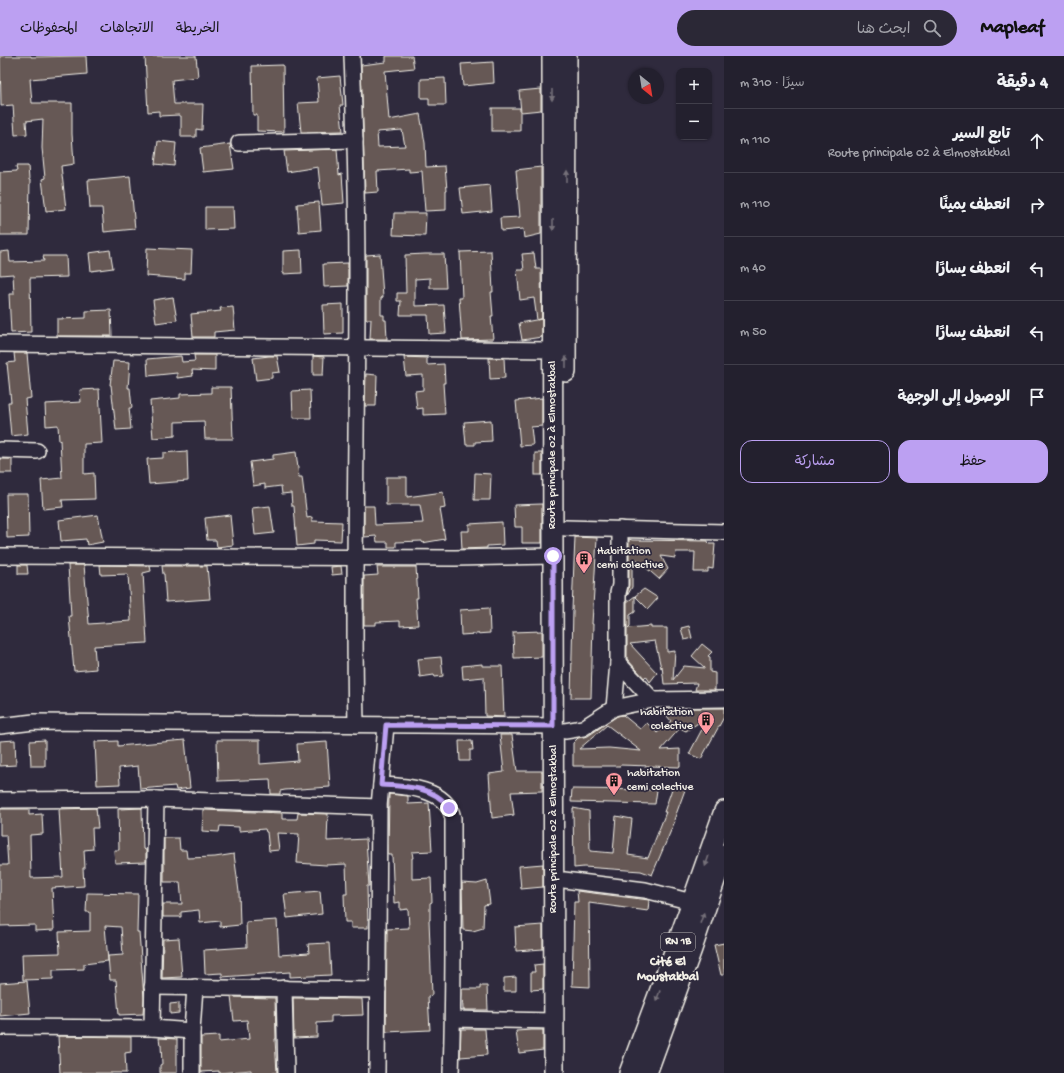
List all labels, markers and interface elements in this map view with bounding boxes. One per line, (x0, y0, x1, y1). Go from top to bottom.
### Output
search box (677, 10, 957, 46)
icon: search (921, 17, 943, 39)
text: Mapleaf (981, 17, 1044, 40)
text: المحفوظات (20, 21, 78, 38)
text: الاتجاهات (100, 21, 154, 38)
text: الخريطة (176, 21, 219, 38)
text: ابحث هنا (857, 21, 911, 39)
north arrow (628, 68, 664, 104)
map controls (676, 68, 712, 140)
button: + (676, 68, 712, 104)
text: 4 دقيقة (997, 74, 1048, 94)
text: سيرًا · 310 m (740, 76, 805, 91)
one-way arrow (549, 89, 555, 102)
button: − (676, 104, 712, 140)
text: تابع السير (953, 126, 1010, 144)
icon: ahead (1026, 130, 1048, 152)
text: 110 m (740, 133, 770, 148)
text: Route principale 02 à Elmostakbal (828, 146, 1010, 161)
one-way arrow (564, 169, 570, 182)
icon: right (1026, 194, 1048, 216)
text: 110 m (740, 197, 770, 212)
text: انعطف يمينًا (939, 197, 1010, 215)
one-way arrow (550, 219, 556, 232)
icon: left (1026, 258, 1048, 280)
text: 40 m (740, 261, 766, 276)
text: انعطف يسارًا (936, 261, 1010, 279)
icon: left (1026, 322, 1048, 344)
text: 50 m (740, 325, 767, 340)
text: انعطف يسارًا (936, 325, 1010, 343)
one-way arrow (563, 355, 569, 368)
street label: Route principale 02 à Elmostakbal (546, 360, 560, 529)
icon: arrive (1026, 386, 1048, 408)
text: الوصول إلى الوجهة (897, 389, 1010, 407)
button: مشاركة (740, 440, 890, 483)
button: حفظ (898, 440, 1048, 483)
place label: Habitation cemi colective (597, 545, 664, 573)
route start (544, 547, 562, 565)
building icon: Habitation cemi colective (574, 549, 594, 574)
place label: habitation colective (640, 706, 694, 734)
building icon: habitation colective (696, 710, 716, 735)
street label: Route principale 02 à Elmostakbal (547, 744, 561, 913)
place label: habitation cemi colective (627, 767, 694, 795)
building icon: habitation cemi colective (604, 771, 624, 796)
route end (440, 799, 458, 817)
one-way arrow (703, 855, 709, 867)
one-way arrow (700, 911, 706, 923)
road number: RN 1B (661, 933, 695, 951)
district label: Cité El Moustakbal (637, 955, 699, 985)
one-way arrow (655, 991, 661, 1003)

